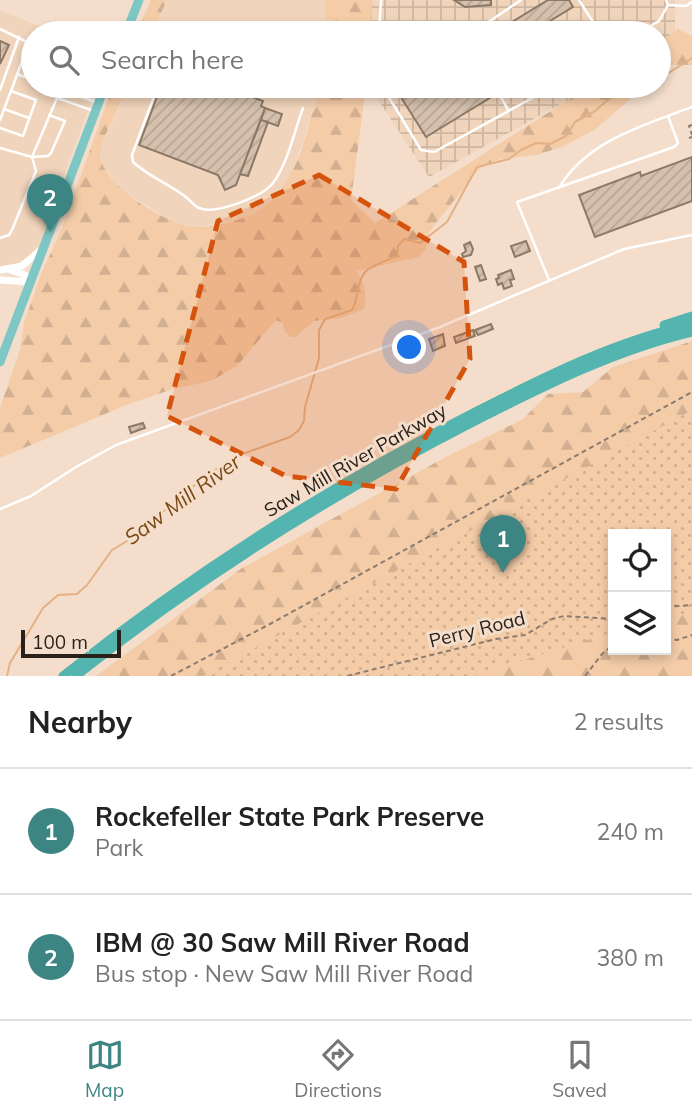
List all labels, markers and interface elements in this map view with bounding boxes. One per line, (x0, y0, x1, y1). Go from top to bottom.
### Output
search box (21, 21, 671, 98)
icon: search (45, 41, 83, 79)
text: Search here (101, 43, 244, 76)
pin: 2 (27, 174, 73, 232)
your location (392, 330, 426, 364)
street label: Saw Mill River Parkway (260, 398, 450, 522)
water label: Saw Mill River (119, 447, 246, 550)
pin: 1 (480, 515, 526, 573)
map controls (608, 529, 671, 655)
button: locate (608, 529, 671, 592)
button: layers (608, 592, 671, 655)
street label: Perry Road (426, 605, 528, 653)
scale bar (21, 627, 121, 659)
text: 100 m (32, 630, 88, 654)
text: Nearby (28, 703, 132, 741)
text: 2 results (574, 707, 664, 736)
text: Rockefeller State Park Preserve (95, 800, 484, 833)
text: 1 (44, 817, 58, 846)
text: 240 m (596, 817, 664, 846)
text: Park (95, 833, 143, 862)
text: IBM @ 30 Saw Mill River Road (95, 926, 470, 959)
text: 2 (44, 943, 58, 972)
text: 380 m (596, 943, 664, 972)
text: Bus stop · New Saw Mill River Road (95, 959, 473, 988)
tab: Map (85, 1036, 124, 1102)
tab: Directions (294, 1036, 382, 1102)
tab: Saved (552, 1036, 607, 1102)

